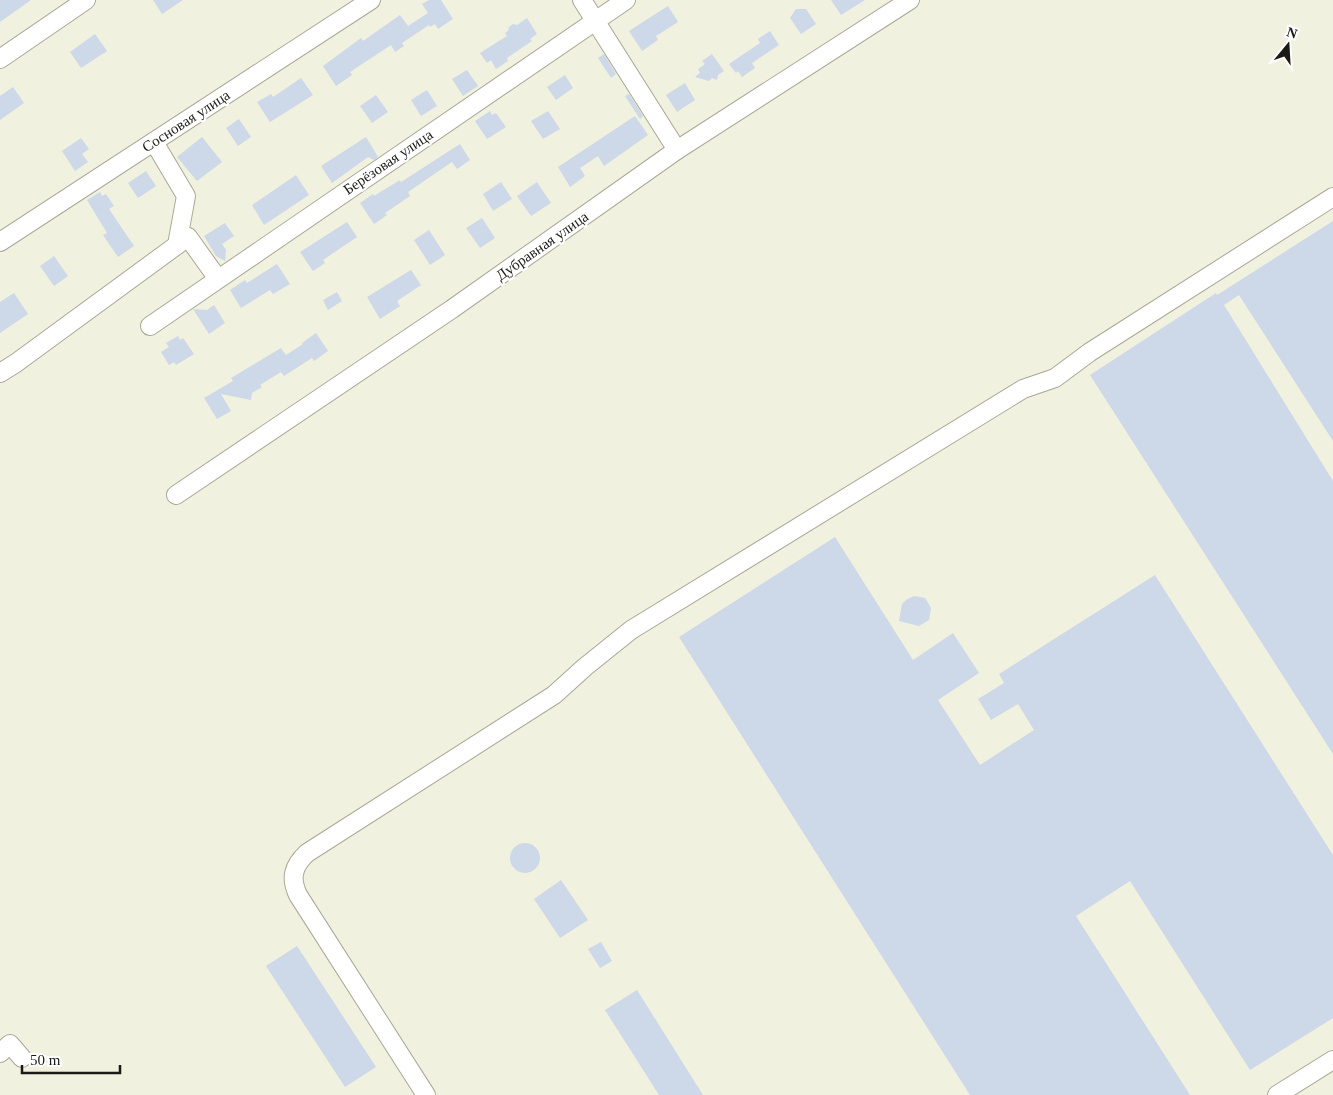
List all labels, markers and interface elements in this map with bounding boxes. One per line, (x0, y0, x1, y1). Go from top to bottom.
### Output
north arrow (1263, 20, 1313, 70)
text: N (1285, 24, 1299, 42)
street label: Сосновая улица (139, 87, 233, 155)
street label: Берёзовая улица (340, 126, 436, 198)
street label: Дубравная улица (493, 208, 591, 284)
scale bar (22, 1042, 120, 1074)
text: 50 m (30, 1052, 61, 1068)

